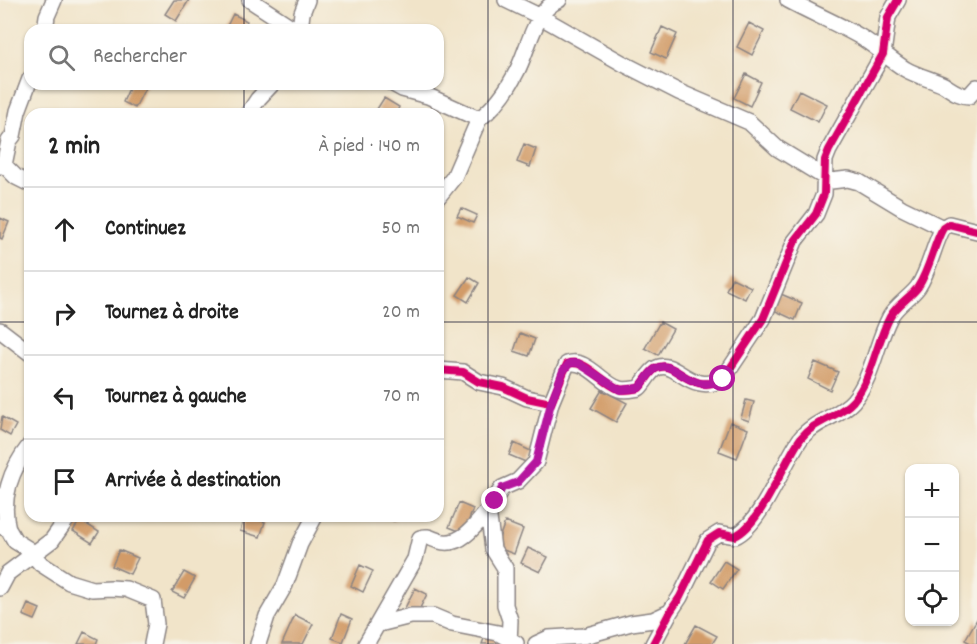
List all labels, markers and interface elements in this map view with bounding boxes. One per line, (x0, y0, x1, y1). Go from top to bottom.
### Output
search box (24, 24, 444, 90)
icon: search (45, 41, 78, 74)
text: Rechercher (93, 42, 187, 73)
text: 2 min (48, 129, 100, 166)
text: À pied · 140 m (318, 133, 420, 161)
icon: ahead (48, 213, 81, 246)
text: Continuez (105, 214, 186, 245)
text: 50 m (382, 215, 420, 243)
icon: right (48, 297, 81, 330)
text: Tournez à droite (105, 298, 239, 329)
text: 20 m (382, 299, 420, 327)
route start (709, 365, 735, 391)
icon: left (48, 381, 81, 414)
text: Tournez à gauche (105, 382, 247, 413)
text: 70 m (383, 383, 420, 411)
map controls (905, 464, 959, 626)
button: + (905, 464, 959, 518)
icon: arrive (48, 465, 81, 498)
text: Arrivée à destination (105, 466, 281, 497)
route end (481, 487, 507, 513)
button: − (905, 518, 959, 572)
button: locate (905, 572, 959, 626)

